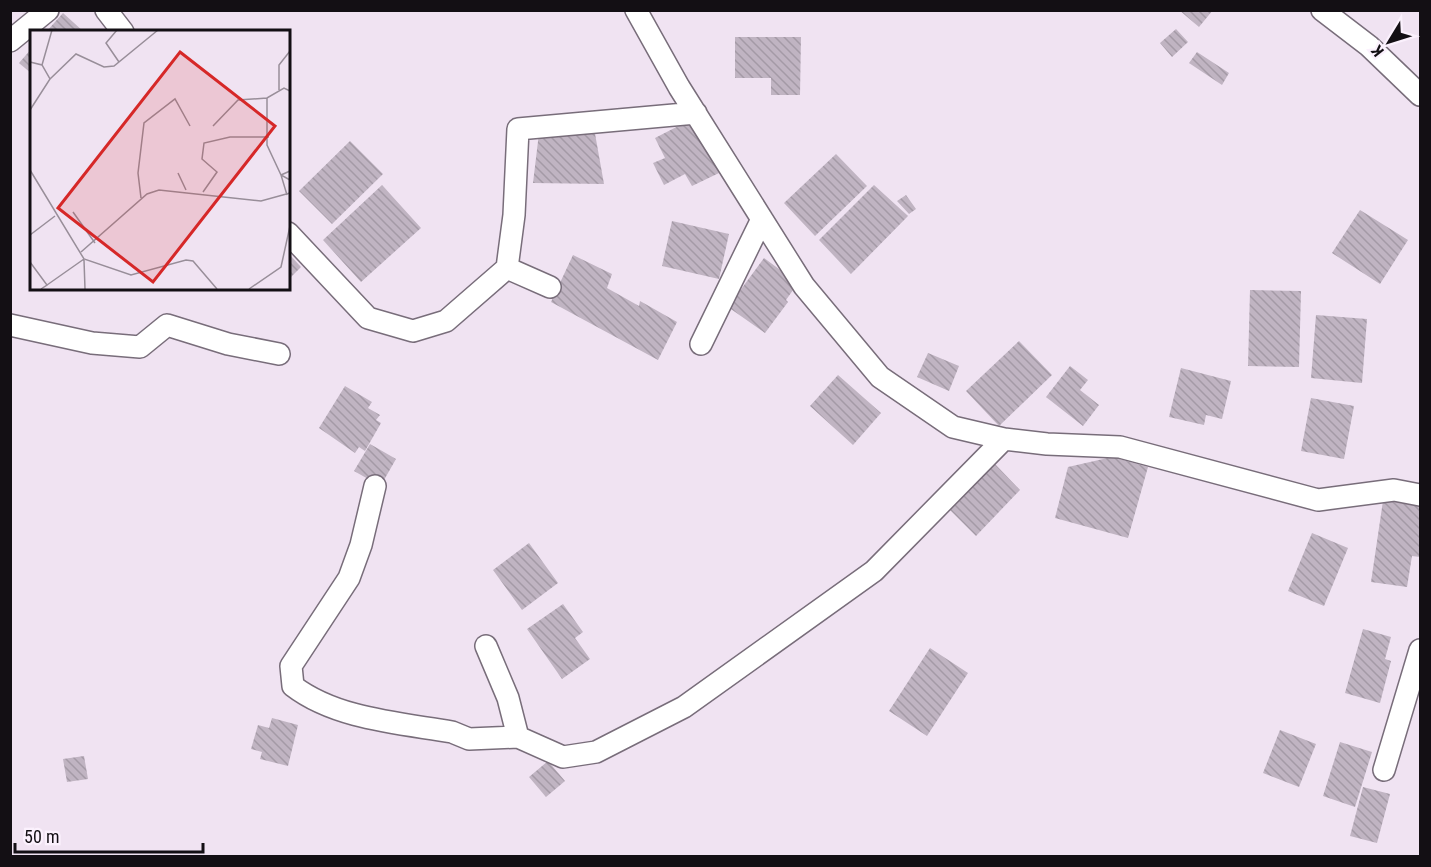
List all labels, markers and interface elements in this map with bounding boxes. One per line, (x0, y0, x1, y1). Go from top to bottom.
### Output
north arrow (1359, 12, 1419, 72)
inset map (30, 30, 290, 290)
text: K (1367, 41, 1388, 60)
scale bar (15, 816, 202, 854)
text: 50 m (24, 826, 59, 847)

